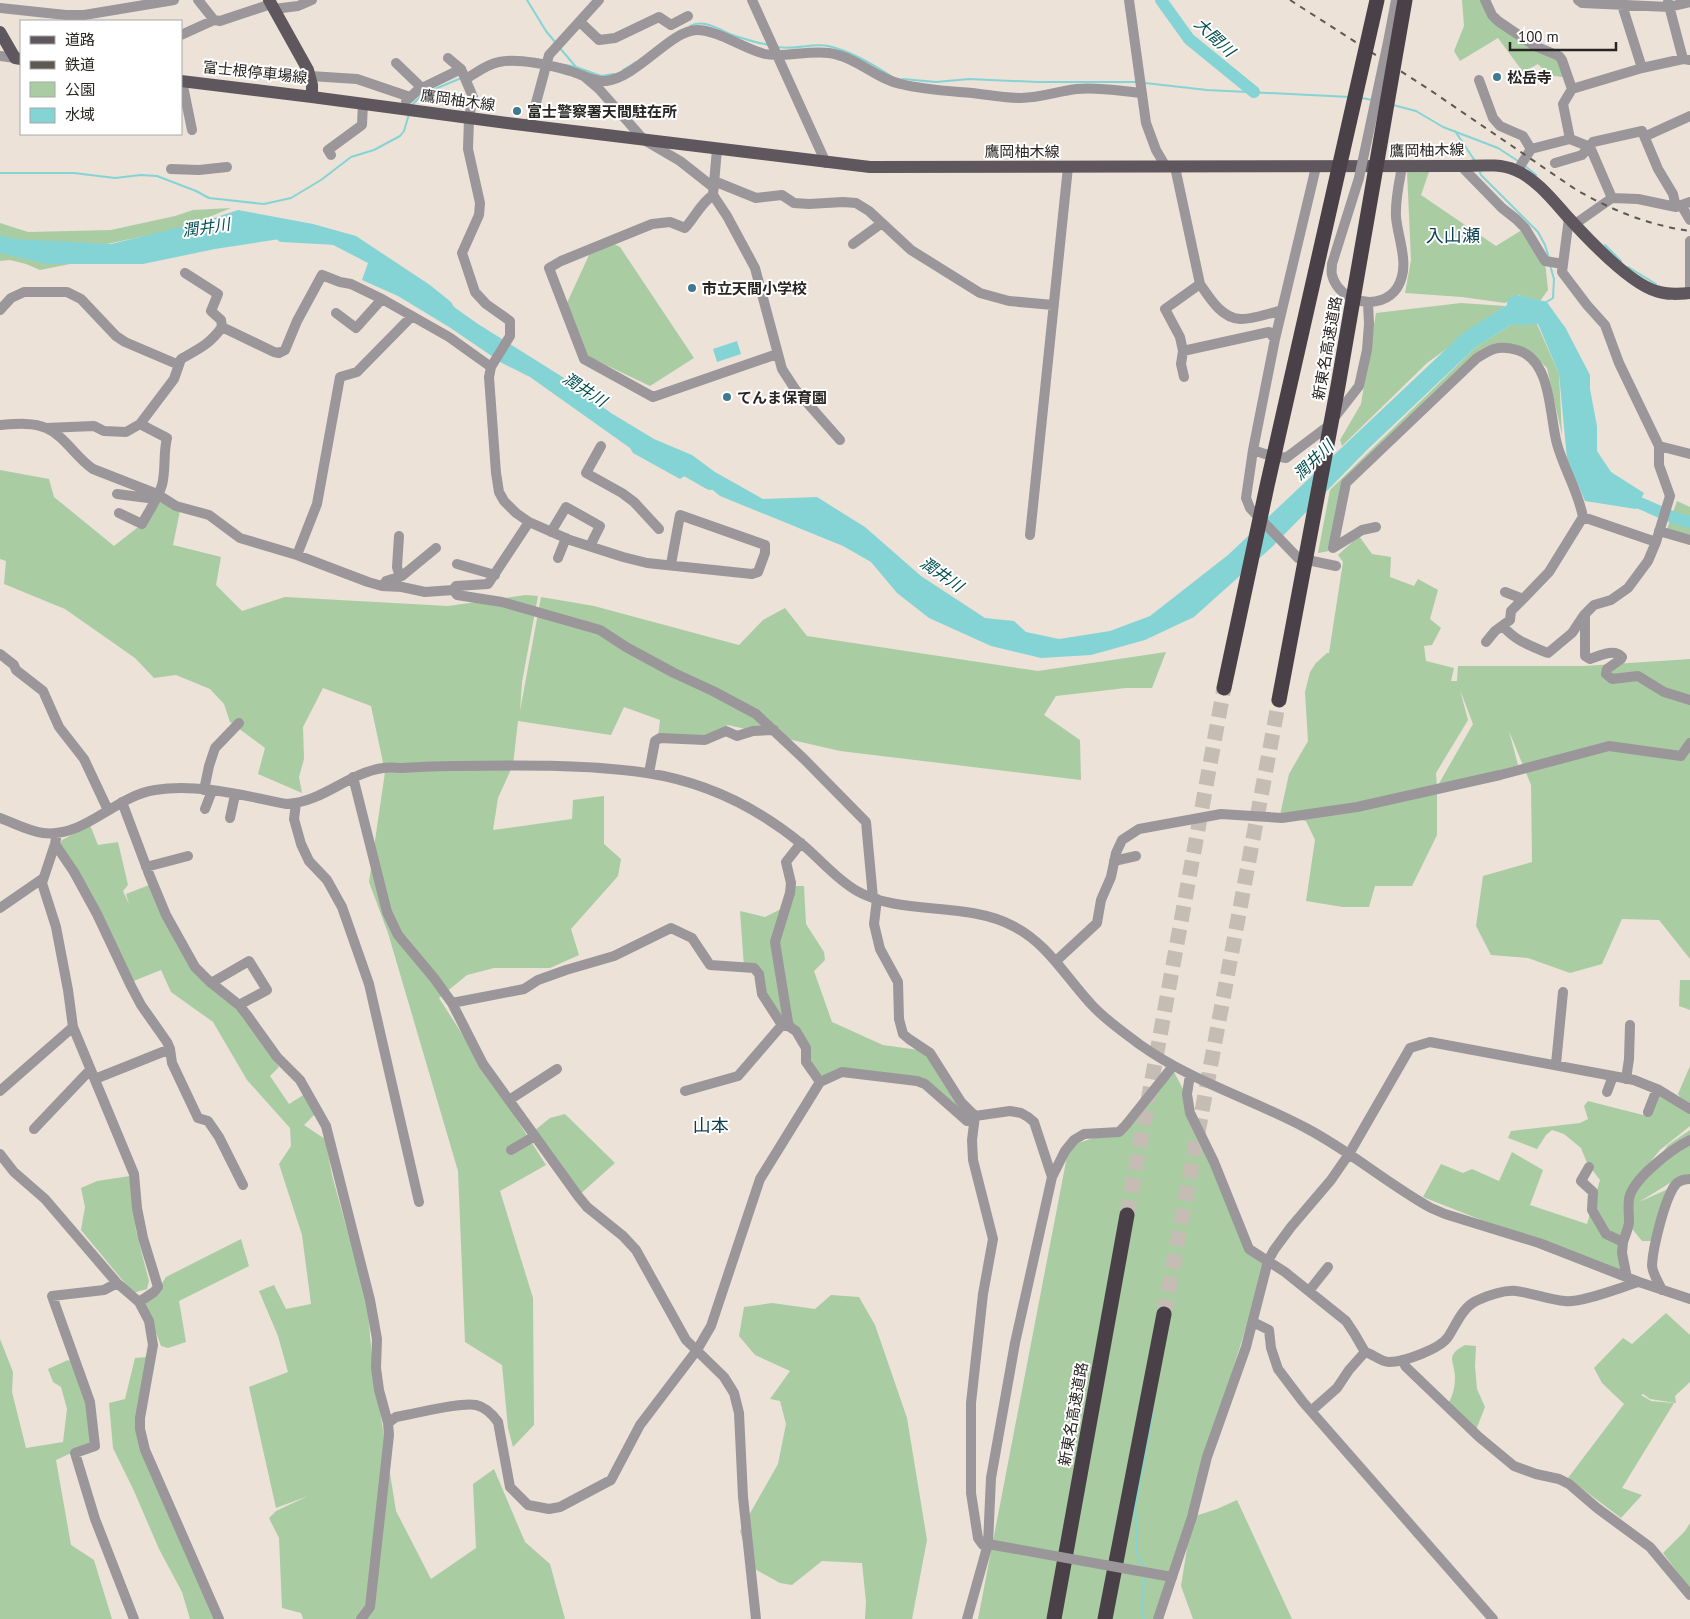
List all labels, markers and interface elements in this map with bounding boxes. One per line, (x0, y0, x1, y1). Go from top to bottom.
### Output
water label: 大間川 (1191, 13, 1241, 62)
legend (20, 20, 182, 135)
scale bar (1510, 20, 1616, 52)
text: 100 m (1518, 27, 1559, 46)
text: 道路 (65, 30, 95, 49)
text: 鉄道 (65, 55, 95, 74)
street label: 富士根停車場線 (202, 57, 308, 87)
place label: 松岳寺 (1507, 68, 1552, 87)
marker: 松岳寺 (1491, 71, 1503, 83)
text: 公園 (65, 80, 95, 99)
street label: 鷹岡柚木線 (420, 85, 496, 115)
place label: 富士警察署天間駐在所 (527, 102, 677, 121)
text: 水域 (65, 105, 95, 124)
marker: 富士警察署天間駐在所 (511, 105, 523, 117)
street label: 鷹岡柚木線 (1389, 140, 1465, 160)
street label: 鷹岡柚木線 (984, 142, 1060, 161)
water label: 潤井川 (181, 213, 233, 240)
district label: 入山瀬 (1426, 224, 1480, 247)
place label: 市立天間小学校 (702, 279, 807, 298)
marker: 市立天間小学校 (686, 282, 698, 294)
street label: 新東名高速道路 (1309, 295, 1345, 401)
water label: 潤井川 (559, 368, 612, 412)
place label: てんま保育園 (737, 388, 827, 407)
marker: てんま保育園 (721, 391, 733, 403)
water label: 潤井川 (1289, 435, 1339, 484)
water label: 潤井川 (917, 552, 969, 597)
district label: 山本 (693, 1114, 729, 1137)
street label: 新東名高速道路 (1055, 1361, 1091, 1467)

